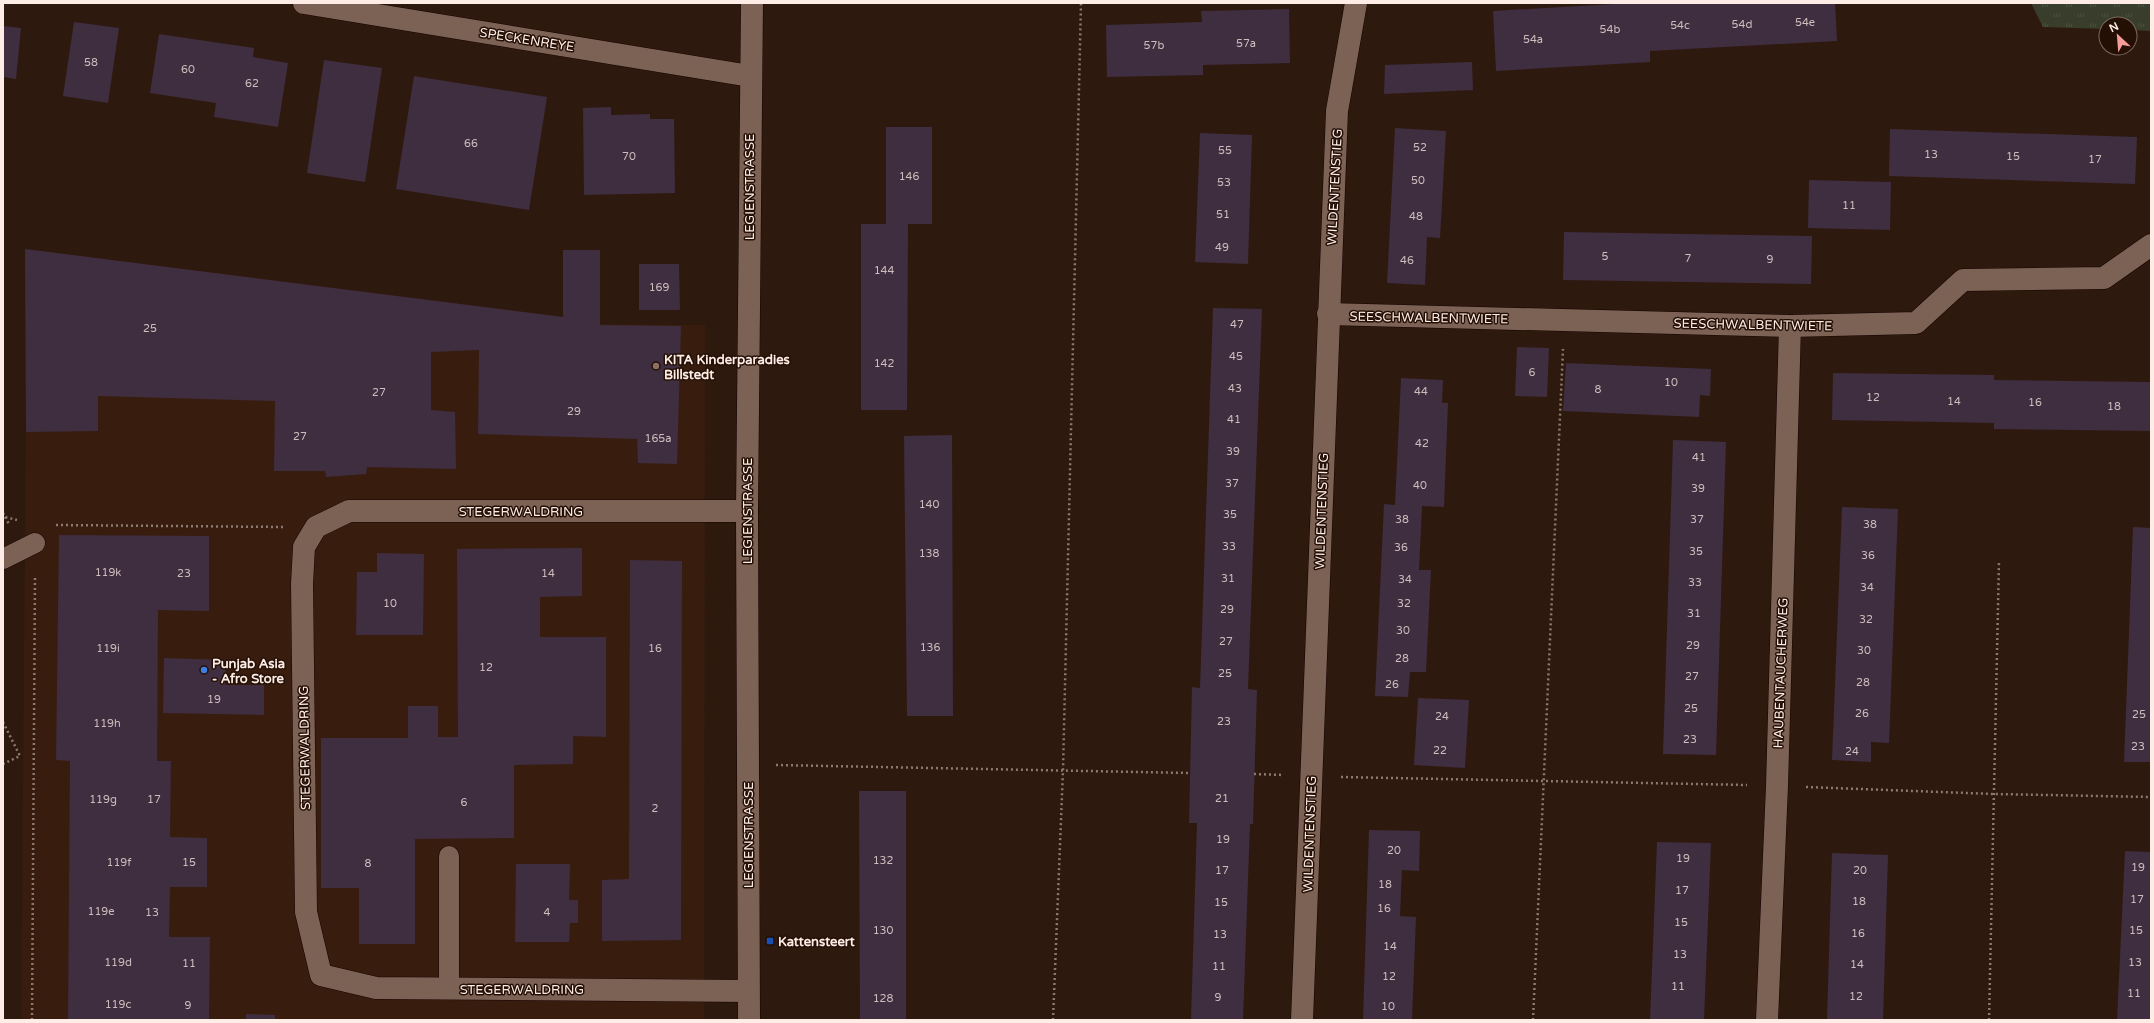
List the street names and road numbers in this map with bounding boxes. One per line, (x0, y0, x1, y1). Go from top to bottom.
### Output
street label: SPECKENREYE (478, 25, 575, 55)
street label: WILDENTENSTIEG (1324, 128, 1346, 246)
street label: LEGIENSTRASSE (742, 134, 758, 240)
street label: SEESCHWALBENTWIETE (1349, 309, 1509, 327)
street label: SEESCHWALBENTWIETE (1673, 316, 1833, 334)
street label: WILDENTENSTIEG (1312, 452, 1332, 570)
street label: LEGIENSTRASSE (740, 458, 756, 564)
street label: STEGERWALDRING (459, 504, 583, 520)
street label: HAUBENTAUCHERWEG (1770, 597, 1792, 749)
street label: STEGERWALDRING (296, 686, 314, 810)
street label: WILDENTENSTIEG (1300, 775, 1320, 893)
street label: LEGIENSTRASSE (741, 782, 757, 888)
street label: STEGERWALDRING (460, 982, 584, 998)

